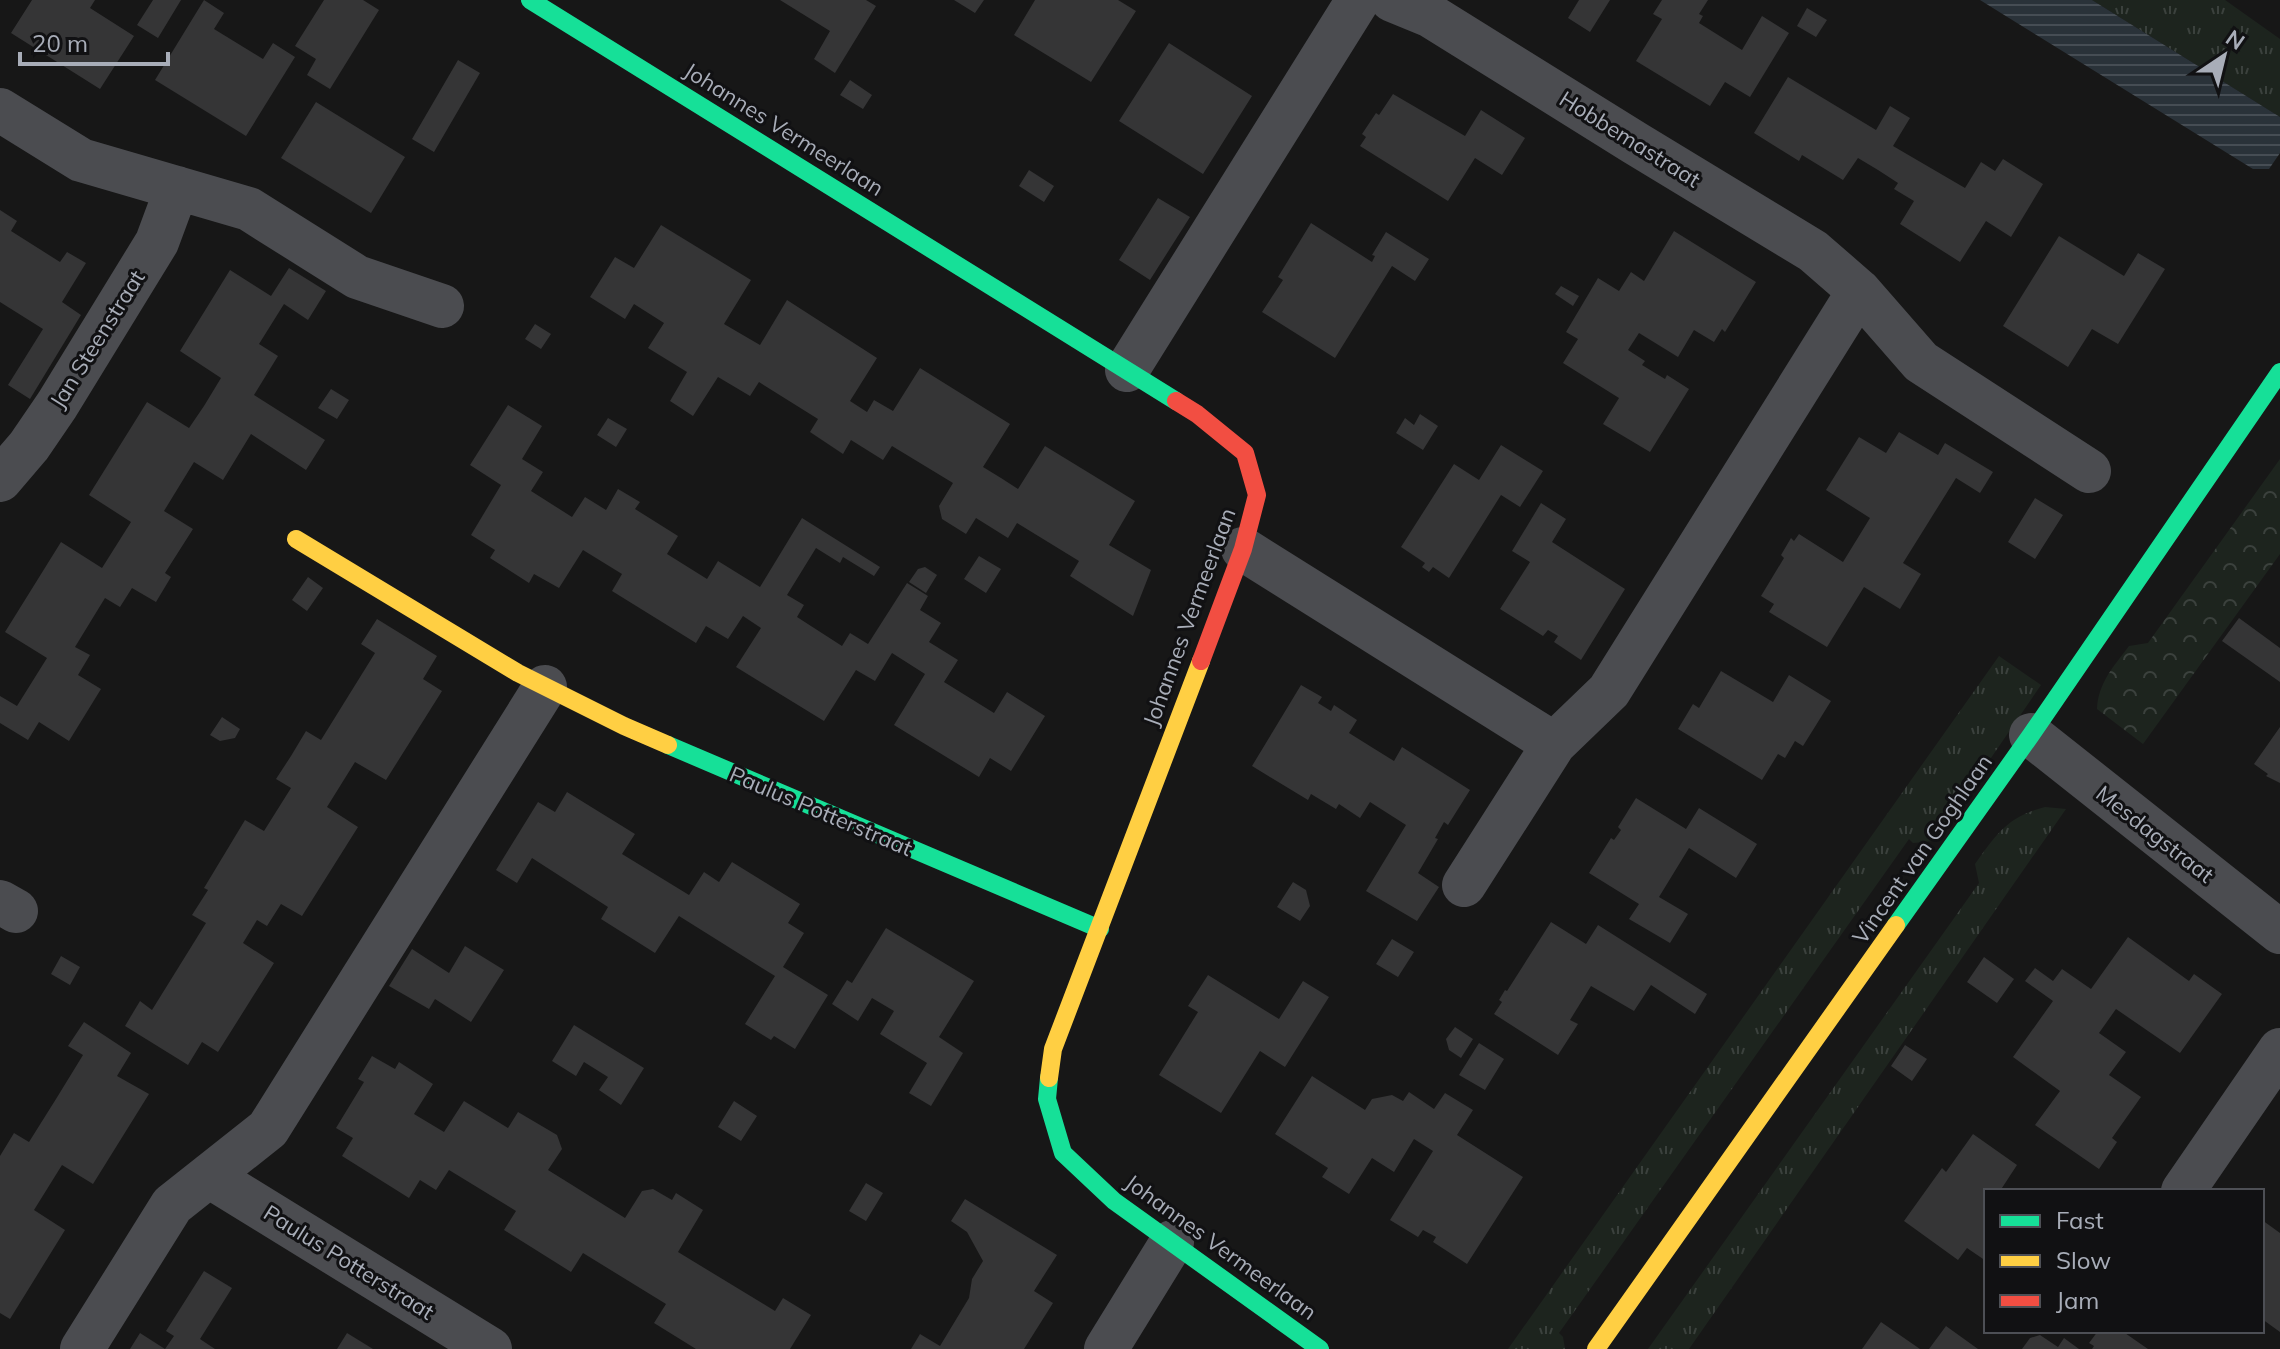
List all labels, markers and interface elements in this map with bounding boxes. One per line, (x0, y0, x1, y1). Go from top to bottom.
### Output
scale bar (20, 16, 168, 66)
north arrow (2184, 16, 2264, 96)
text: N (2221, 23, 2250, 56)
text: 20 m (32, 28, 88, 58)
street label: Johannes Vermeerlaan (679, 56, 889, 202)
street label: Hobbemastraat (1554, 85, 1706, 194)
street label: Jan Steenstraat (43, 264, 151, 413)
street label: Johannes Vermeerlaan (1136, 504, 1242, 730)
street label: Vincent van Goghlaan (1846, 749, 1998, 949)
street label: Paulus Potterstraat (725, 760, 917, 862)
street label: Mesdagstraat (2090, 779, 2220, 889)
street label: Johannes Vermeerlaan (1120, 1168, 1322, 1326)
legend (1984, 1189, 2264, 1333)
street label: Paulus Potterstraat (259, 1198, 440, 1326)
text: Fast (2056, 1205, 2104, 1235)
text: Slow (2056, 1245, 2111, 1275)
text: Jam (2056, 1285, 2099, 1315)

